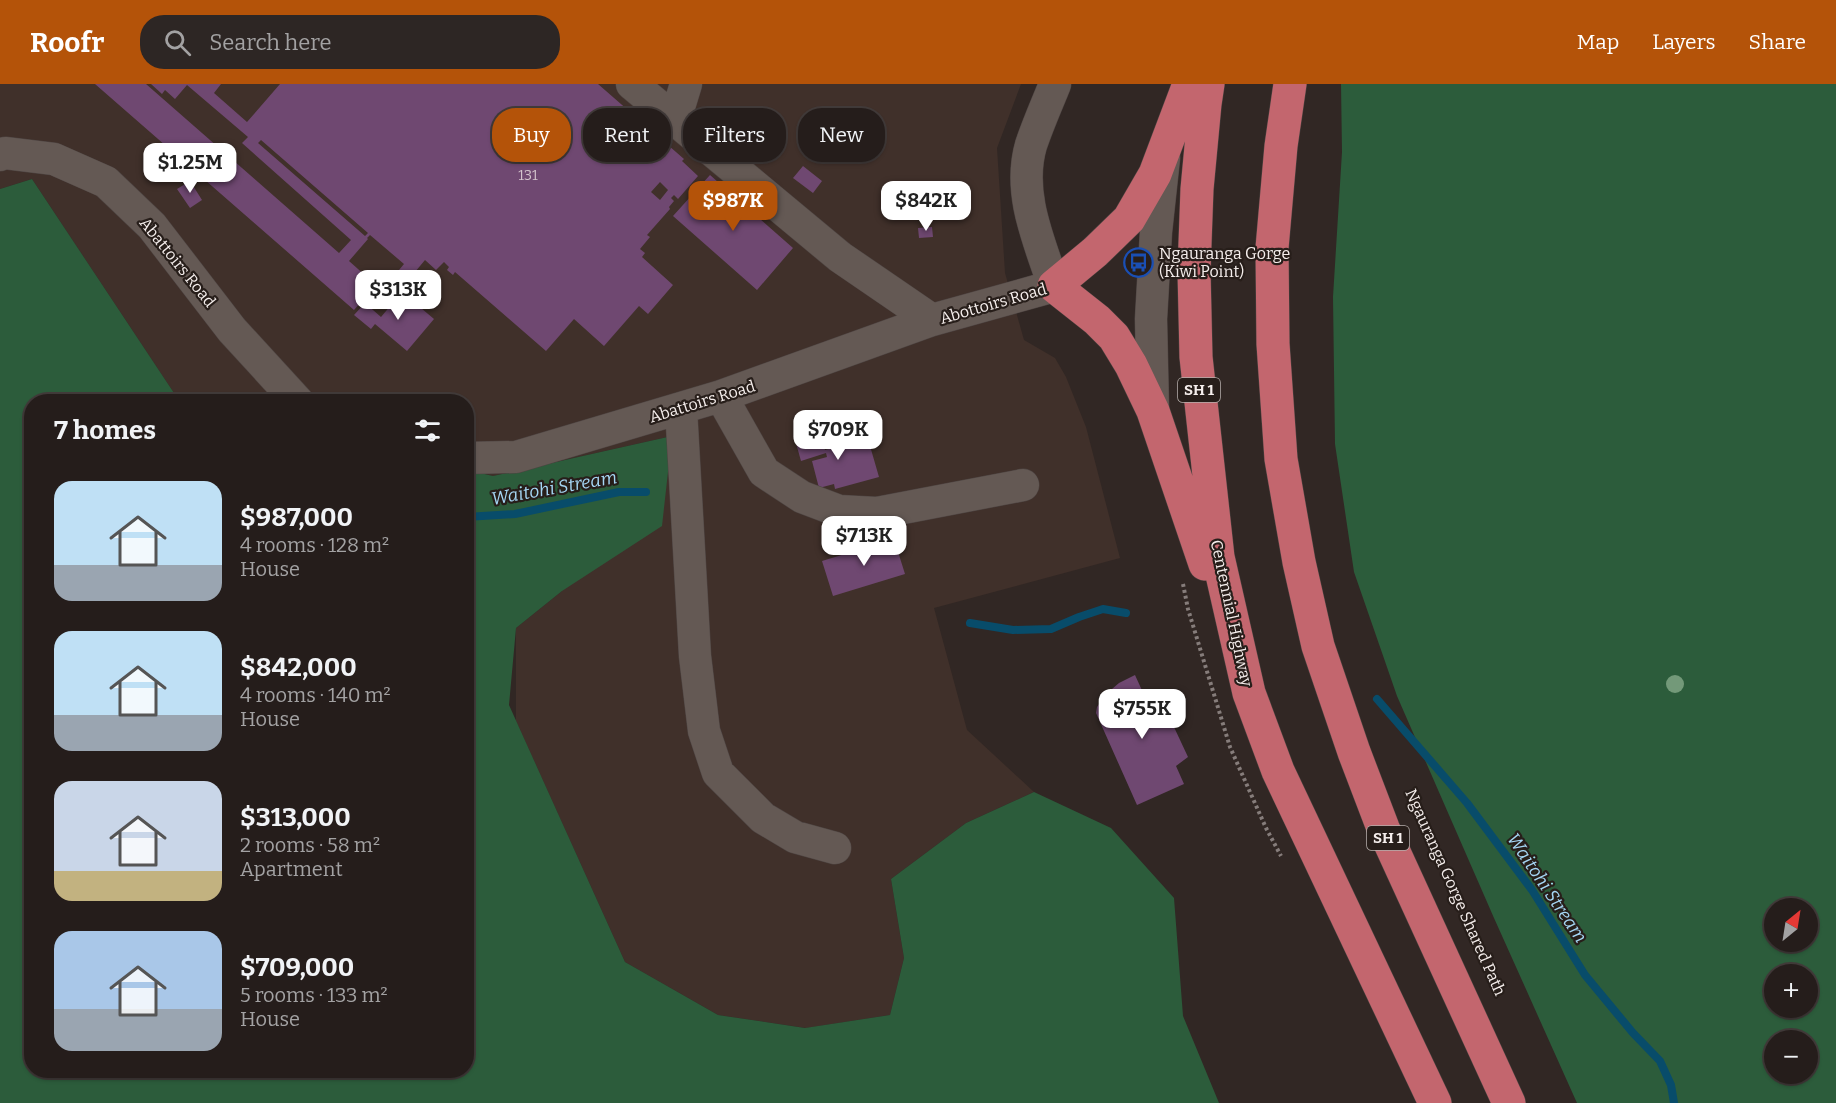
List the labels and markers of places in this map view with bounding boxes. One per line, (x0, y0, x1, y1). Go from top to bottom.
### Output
pin: $1.25M (141, 143, 239, 194)
pin: $987K (691, 181, 775, 232)
pin: $842K (884, 181, 968, 232)
place label: Ngauranga Gorge (Kiwi Point) (1159, 244, 1290, 281)
bus stop icon: Ngauranga Gorge (Kiwi Point) (1122, 246, 1154, 278)
pin: $313K (356, 270, 440, 321)
pin: $709K (796, 410, 880, 461)
pin: $713K (822, 516, 906, 567)
pin: $755K (1100, 689, 1184, 740)

